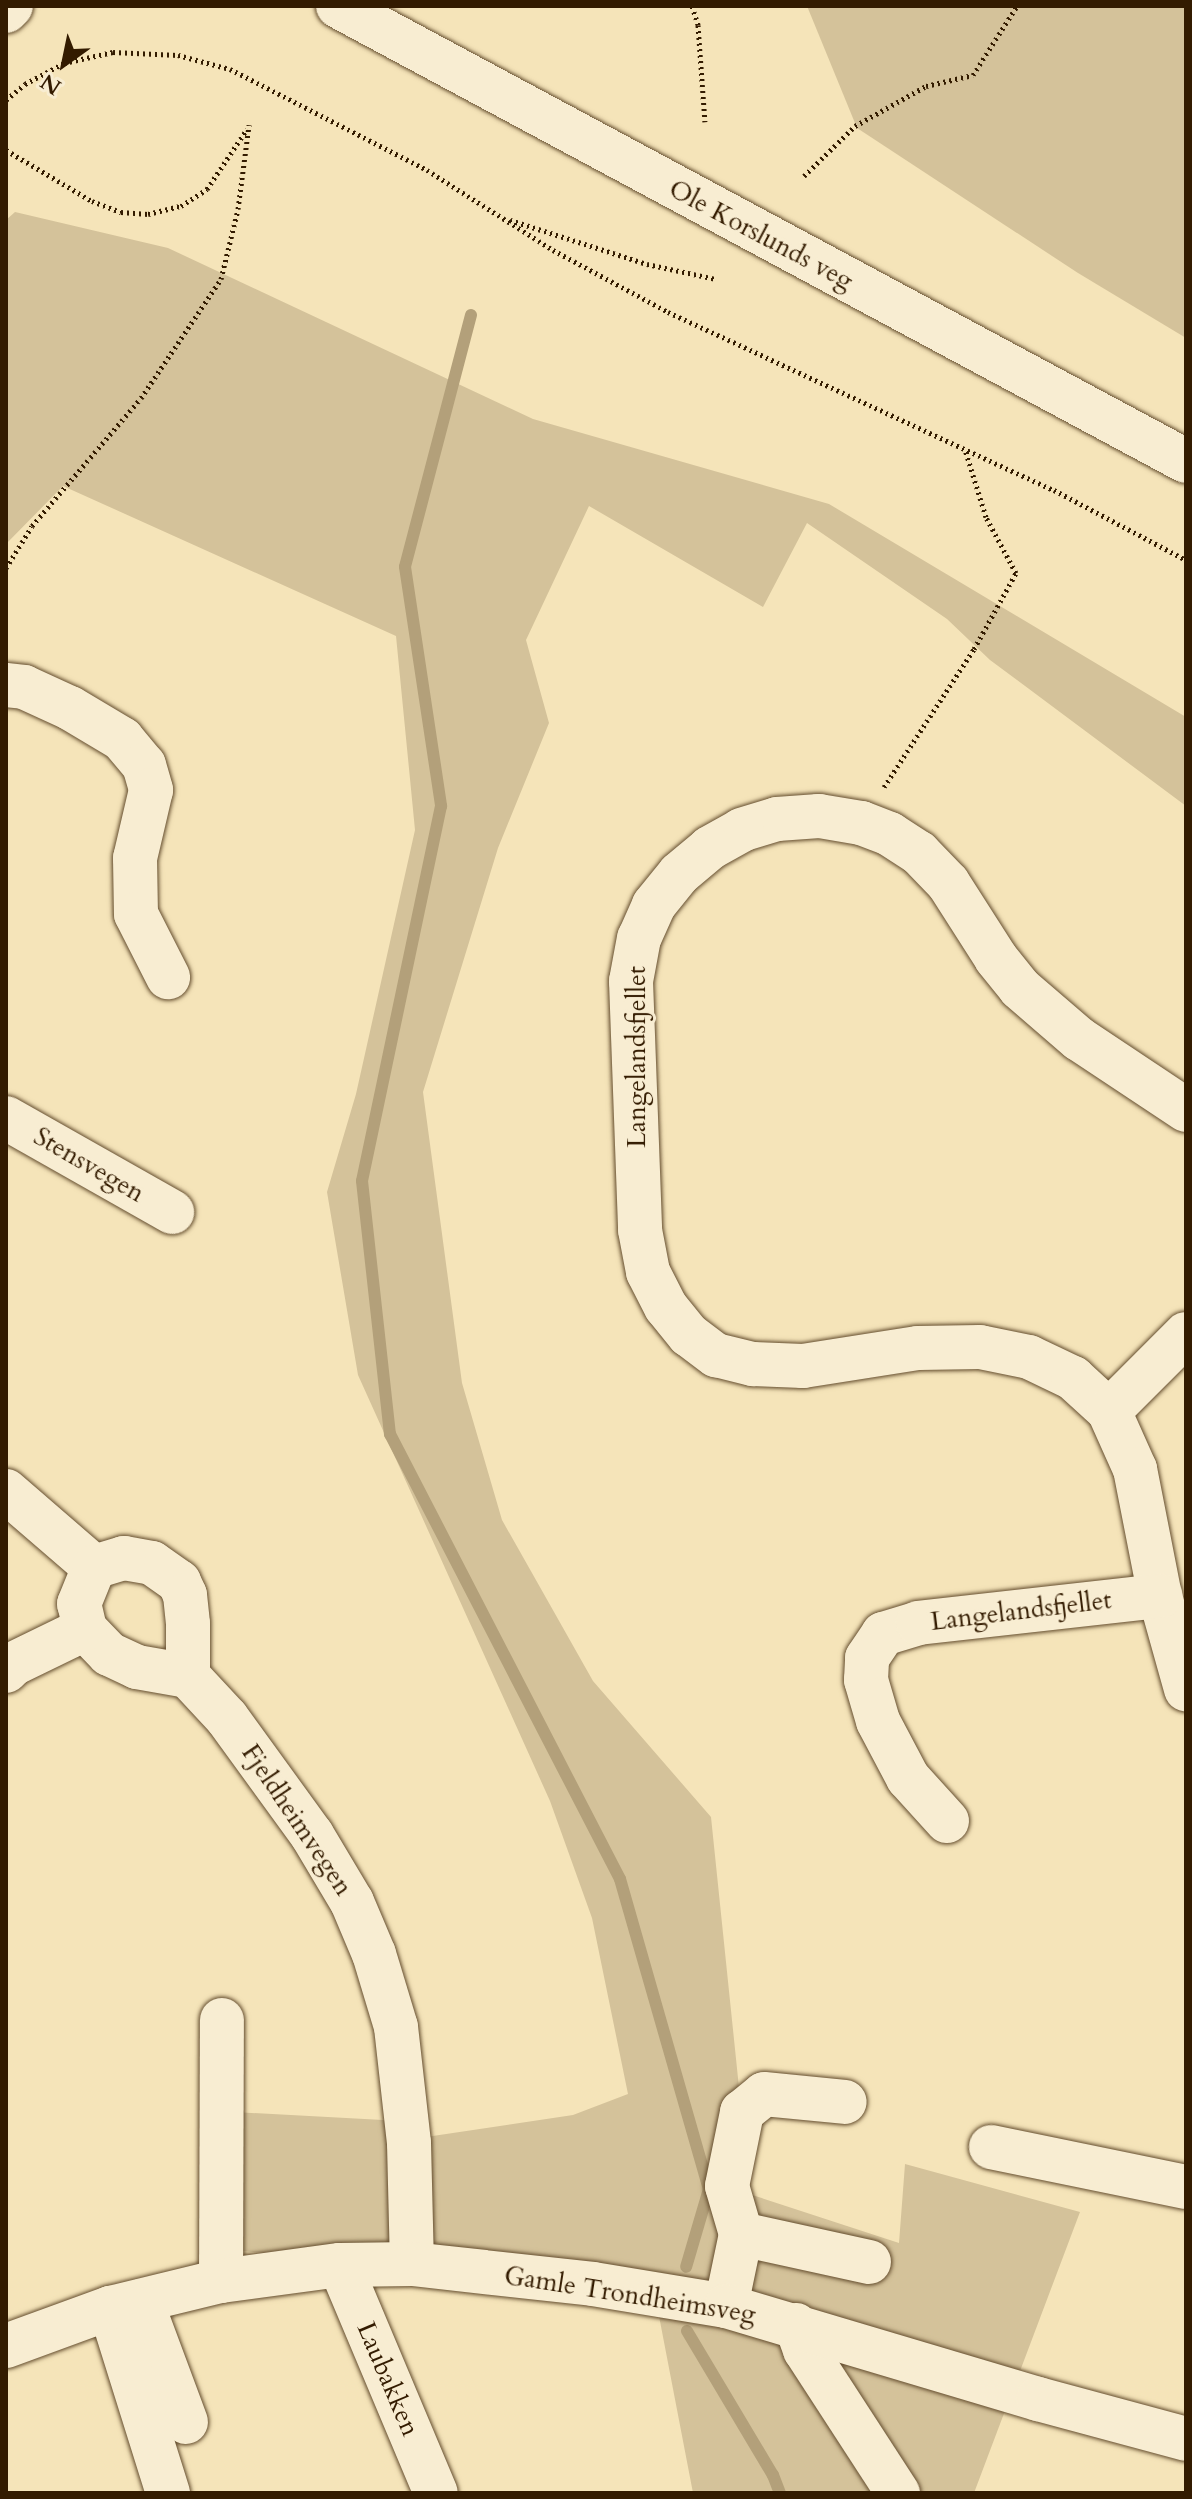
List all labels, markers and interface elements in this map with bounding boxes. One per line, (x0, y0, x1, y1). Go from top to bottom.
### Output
north arrow (24, 24, 104, 104)
text: N (35, 66, 67, 102)
street label: Ole Korslunds veg (664, 173, 858, 297)
street label: Langelandsfjellet (621, 966, 653, 1148)
street label: Stensvegen (28, 1121, 150, 1209)
street label: Langelandsfjellet (929, 1584, 1113, 1638)
street label: Fjeldheimvegen (235, 1738, 359, 1902)
street label: Gamle Trondheimsveg (502, 2260, 758, 2330)
street label: Laubakken (350, 2317, 426, 2441)

